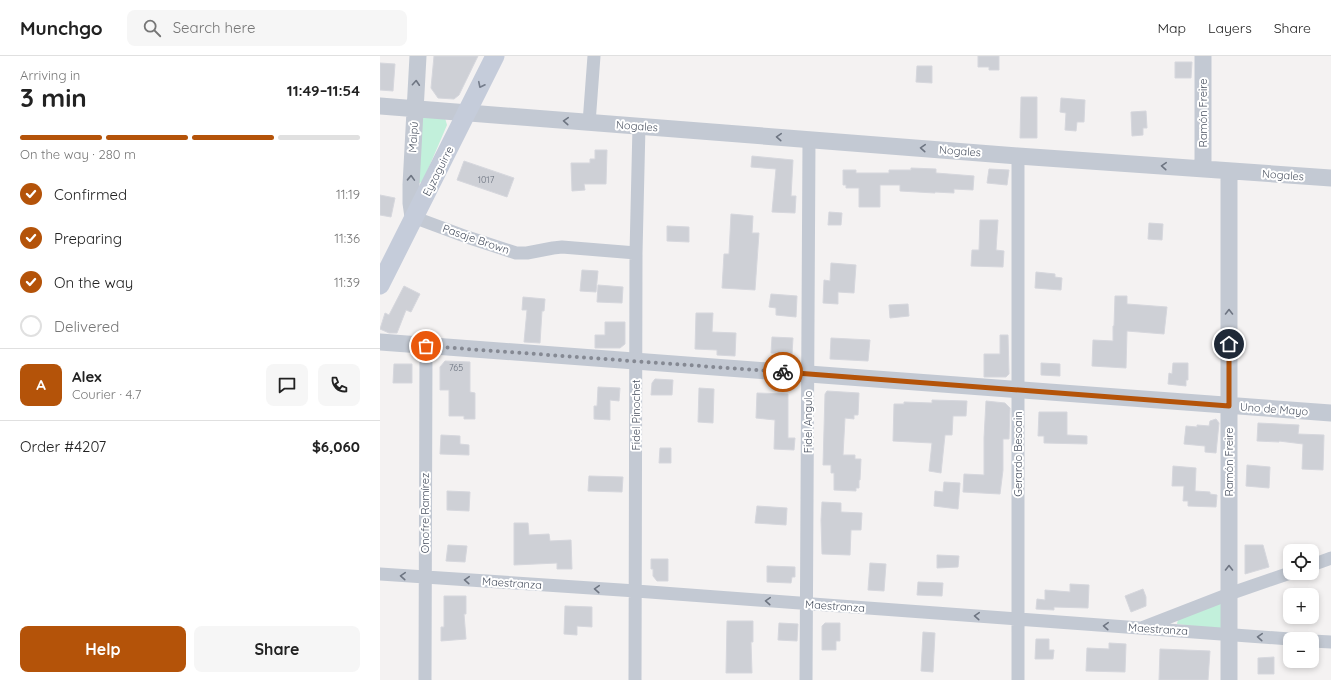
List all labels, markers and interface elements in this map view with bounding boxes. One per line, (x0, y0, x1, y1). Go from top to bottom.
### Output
search box (127, 10, 407, 46)
text: Munchgo (20, 16, 103, 40)
icon: search (141, 17, 163, 39)
text: Search here (173, 18, 255, 37)
text: Map (1157, 19, 1186, 37)
text: Layers (1208, 19, 1252, 37)
text: Share (1274, 19, 1311, 37)
text: Arriving in (20, 67, 80, 83)
street label: Ramón Freire (1196, 78, 1210, 148)
one-way arrow (412, 80, 421, 86)
one-way arrow (478, 80, 486, 88)
text: 3 min (20, 81, 87, 114)
text: 11:49–11:54 (287, 81, 360, 100)
one-way arrow (563, 116, 569, 125)
street label: Nogales (616, 118, 658, 134)
street label: Maipú (405, 121, 421, 153)
one-way arrow (776, 133, 782, 142)
street label: Nogales (939, 143, 981, 159)
street label: Eyzaguirre (419, 144, 457, 198)
one-way arrow (920, 144, 926, 153)
text: On the way · 280 m (20, 146, 136, 162)
one-way arrow (1161, 162, 1167, 171)
street label: Nogales (1262, 167, 1304, 183)
house number: 1017 (478, 174, 495, 185)
one-way arrow (407, 175, 416, 181)
icon: check (20, 183, 42, 205)
text: Confirmed (54, 185, 127, 204)
text: 11:19 (336, 186, 360, 202)
street label: Pasaje Brown (441, 221, 511, 257)
icon: check (20, 227, 42, 249)
text: Preparing (54, 229, 122, 248)
text: 11:36 (334, 230, 360, 246)
icon: check (20, 271, 42, 293)
text: On the way (54, 273, 133, 292)
text: 11:39 (334, 274, 360, 290)
one-way arrow (1225, 309, 1233, 315)
text: Delivered (54, 317, 119, 336)
pin (1212, 327, 1246, 361)
pin (409, 329, 443, 363)
icon: home (1218, 333, 1240, 355)
icon: bag (415, 335, 437, 357)
courier (763, 352, 803, 392)
icon: bike (772, 361, 794, 383)
house number: 765 (449, 362, 463, 373)
button: chat (266, 364, 308, 406)
button: phone (318, 364, 360, 406)
text: Alex (72, 367, 102, 386)
text: A (36, 375, 46, 394)
street label: Fidel Pinochet (629, 379, 643, 450)
text: Courier · 4.7 (72, 386, 141, 402)
street label: Fidel Angulo (801, 390, 815, 453)
street label: Uno de Mayo (1239, 400, 1309, 418)
street label: Gerardo Besoain (1011, 411, 1025, 497)
street label: Ramón Freire (1222, 427, 1236, 497)
text: Order #4207 (20, 437, 106, 456)
text: $6,060 (312, 437, 360, 456)
street label: Onofre Ramírez (418, 473, 432, 553)
map controls (1283, 544, 1319, 668)
button: locate (1283, 544, 1319, 580)
one-way arrow (1225, 565, 1233, 571)
one-way arrow (400, 571, 406, 580)
street label: Maestranza (482, 574, 542, 592)
one-way arrow (464, 576, 470, 585)
one-way arrow (594, 584, 600, 593)
button: + (1283, 588, 1319, 624)
one-way arrow (765, 596, 771, 605)
street label: Maestranza (805, 597, 865, 615)
one-way arrow (974, 612, 980, 621)
street label: Maestranza (1128, 620, 1188, 638)
one-way arrow (1103, 621, 1109, 630)
button: Help (20, 626, 186, 672)
button: Share (194, 626, 360, 672)
one-way arrow (1257, 632, 1263, 641)
button: − (1283, 632, 1319, 668)

